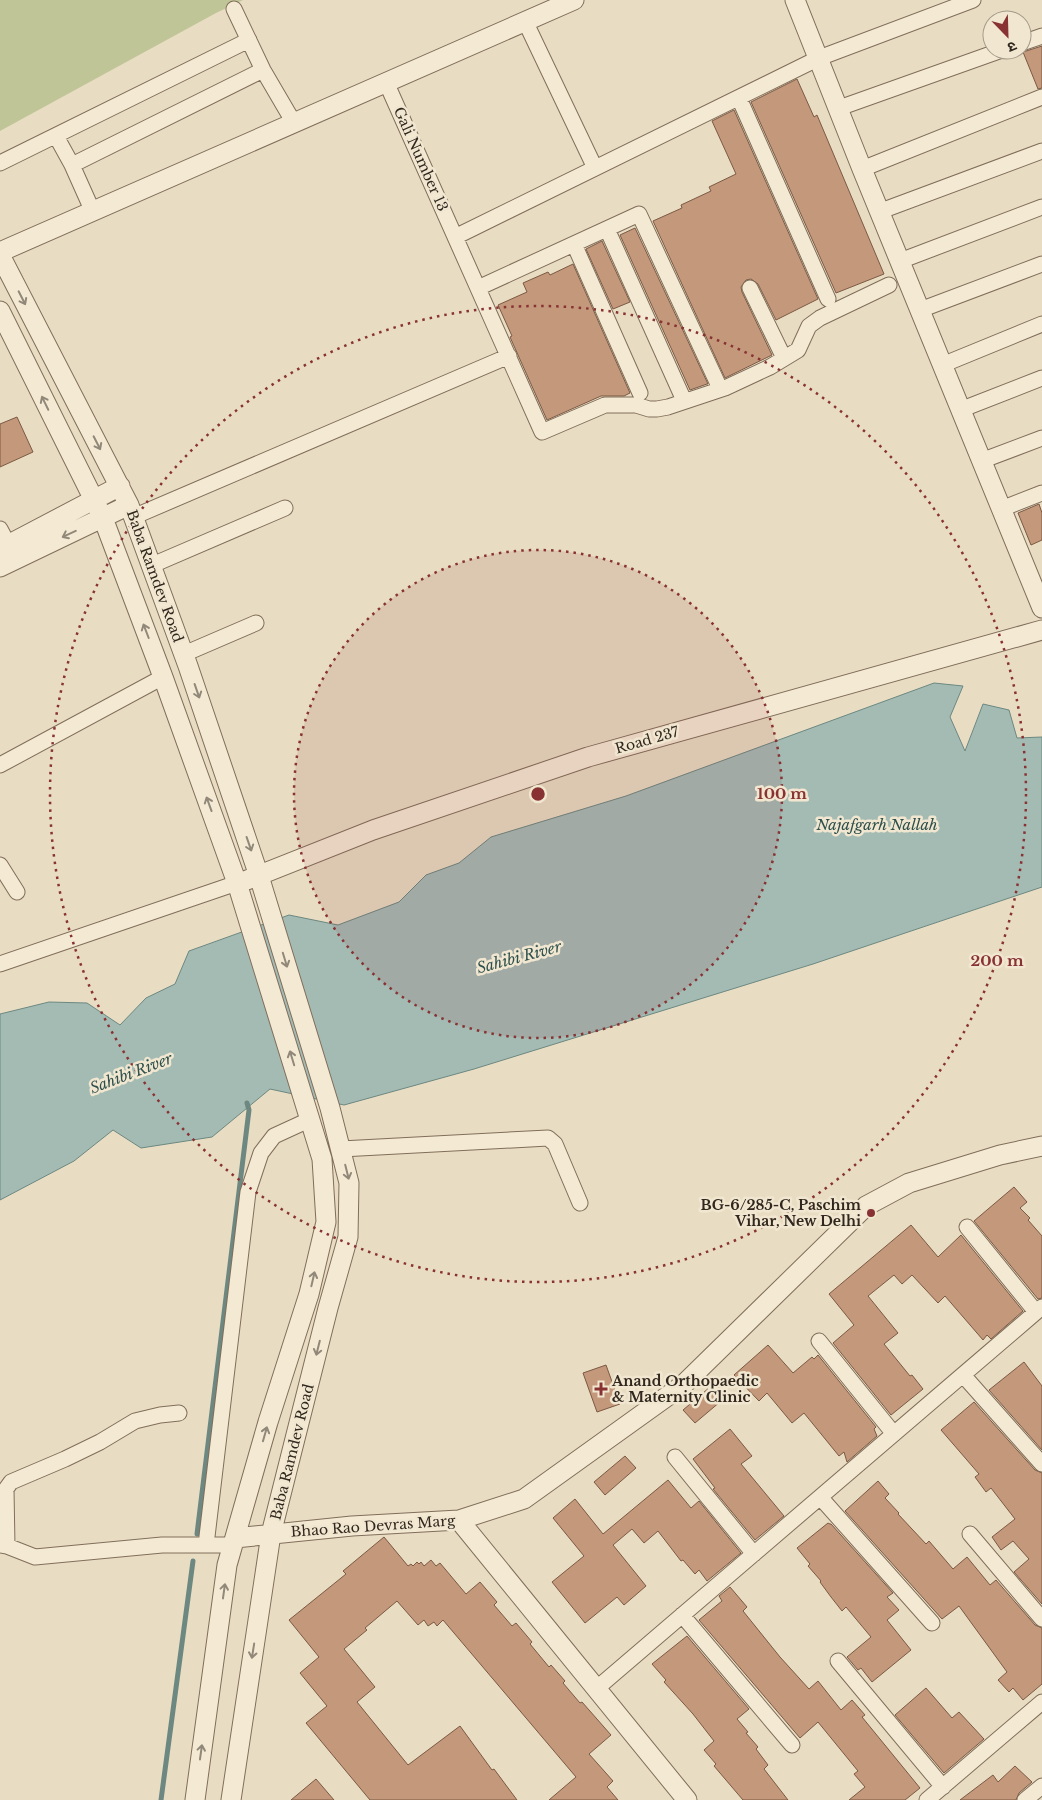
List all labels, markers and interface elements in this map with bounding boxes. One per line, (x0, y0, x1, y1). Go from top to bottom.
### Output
north arrow (982, 10, 1032, 60)
text: उ (1004, 37, 1019, 57)
street label: Gali Number 13 (390, 104, 452, 214)
one-way arrow (18, 291, 28, 305)
one-way arrow (40, 395, 50, 410)
one-way arrow (93, 435, 103, 449)
street label: Baba Ramdev Road (123, 507, 188, 645)
one-way arrow (62, 529, 77, 539)
one-way arrow (141, 624, 150, 639)
one-way arrow (192, 682, 202, 698)
street label: Road 237 (613, 722, 682, 758)
text: 100 m (757, 784, 807, 803)
centre of rings (529, 785, 547, 803)
one-way arrow (204, 797, 213, 813)
water label: Najafgarh Nallah (815, 815, 938, 834)
one-way arrow (245, 836, 254, 852)
water label: Sahibi River (475, 936, 564, 977)
one-way arrow (280, 951, 290, 967)
text: 200 m (971, 951, 1024, 970)
water label: Sahibi River (87, 1048, 176, 1097)
one-way arrow (286, 1050, 296, 1066)
one-way arrow (342, 1164, 352, 1180)
place label: BG-6/285-C, Paschim Vihar, New Delhi (701, 1196, 862, 1230)
marker: BG-6/285-C, Paschim Vihar, New Delhi (865, 1207, 877, 1219)
one-way arrow (309, 1271, 318, 1287)
one-way arrow (313, 1339, 322, 1355)
place label: Anand Orthopaedic & Maternity Clinic (611, 1372, 759, 1406)
street label: Baba Ramdev Road (266, 1381, 318, 1522)
marker: Anand Orthopaedic & Maternity Clinic (594, 1382, 608, 1396)
one-way arrow (260, 1426, 270, 1442)
street label: Bhao Rao Devras Marg (290, 1511, 456, 1541)
one-way arrow (219, 1583, 229, 1599)
one-way arrow (248, 1643, 258, 1659)
one-way arrow (197, 1744, 207, 1760)

